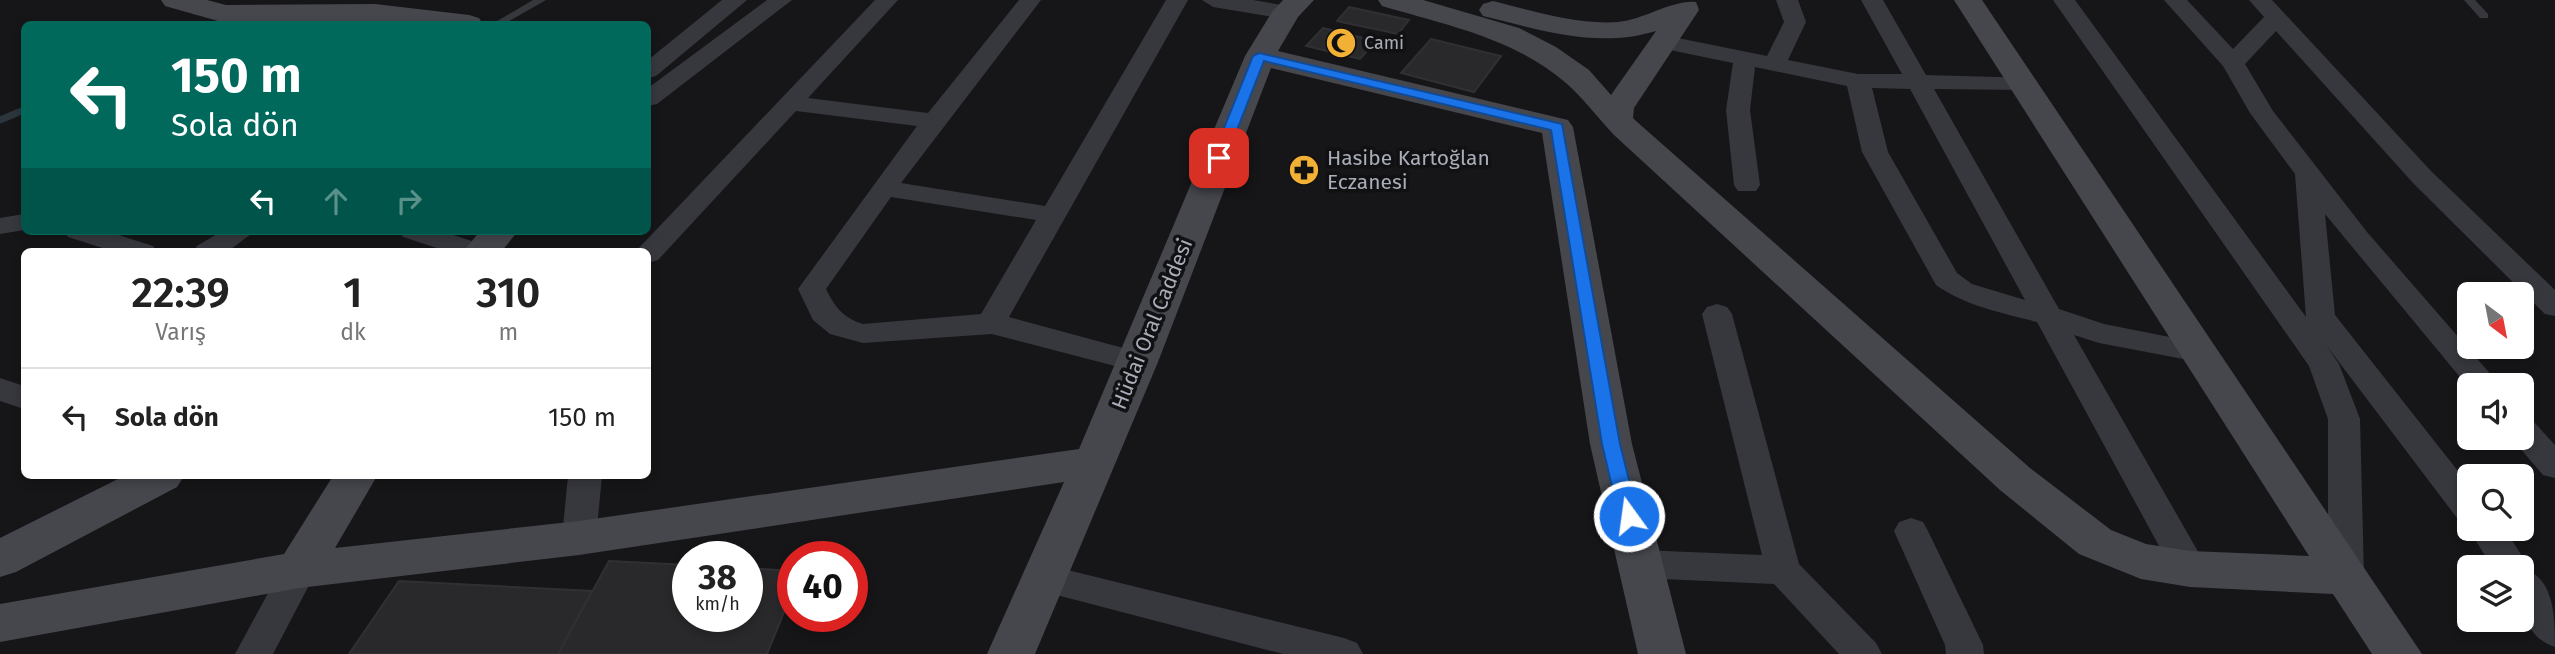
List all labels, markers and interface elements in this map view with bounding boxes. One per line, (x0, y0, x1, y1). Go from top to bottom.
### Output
mosque icon: Cami (1324, 26, 1358, 60)
place label: Cami (1364, 32, 1404, 54)
text: 150 m (171, 46, 302, 105)
icon: left (56, 49, 147, 140)
text: Sola dön (171, 106, 299, 144)
pin (1189, 128, 1249, 188)
icon: arrive (1200, 139, 1238, 177)
place label: Hasibe Kartoğlan Eczanesi (1327, 145, 1490, 195)
pharmacy icon: Hasibe Kartoğlan Eczanesi (1287, 153, 1321, 187)
icon: left (244, 182, 282, 220)
icon: ahead (317, 182, 355, 220)
icon: right (390, 182, 428, 220)
street label: Hüdai Oral Caddesi (1106, 235, 1198, 413)
text: 22:39 (132, 268, 230, 318)
text: 1 (343, 268, 363, 318)
text: 310 (476, 268, 540, 318)
north arrow (2457, 282, 2534, 359)
map controls (2457, 282, 2534, 632)
text: Varış (155, 318, 206, 346)
text: dk (340, 318, 366, 346)
text: m (498, 318, 518, 346)
button: sound (2457, 373, 2534, 450)
icon: left (56, 398, 94, 436)
text: Sola dön (115, 402, 219, 433)
text: 150 m (548, 402, 616, 433)
button: search (2457, 464, 2534, 541)
position arrow (1592, 479, 1666, 553)
speed limit sign: 40 (777, 541, 868, 632)
button: layers (2457, 555, 2534, 632)
text: 38 (698, 556, 737, 598)
text: km/h (695, 593, 740, 615)

